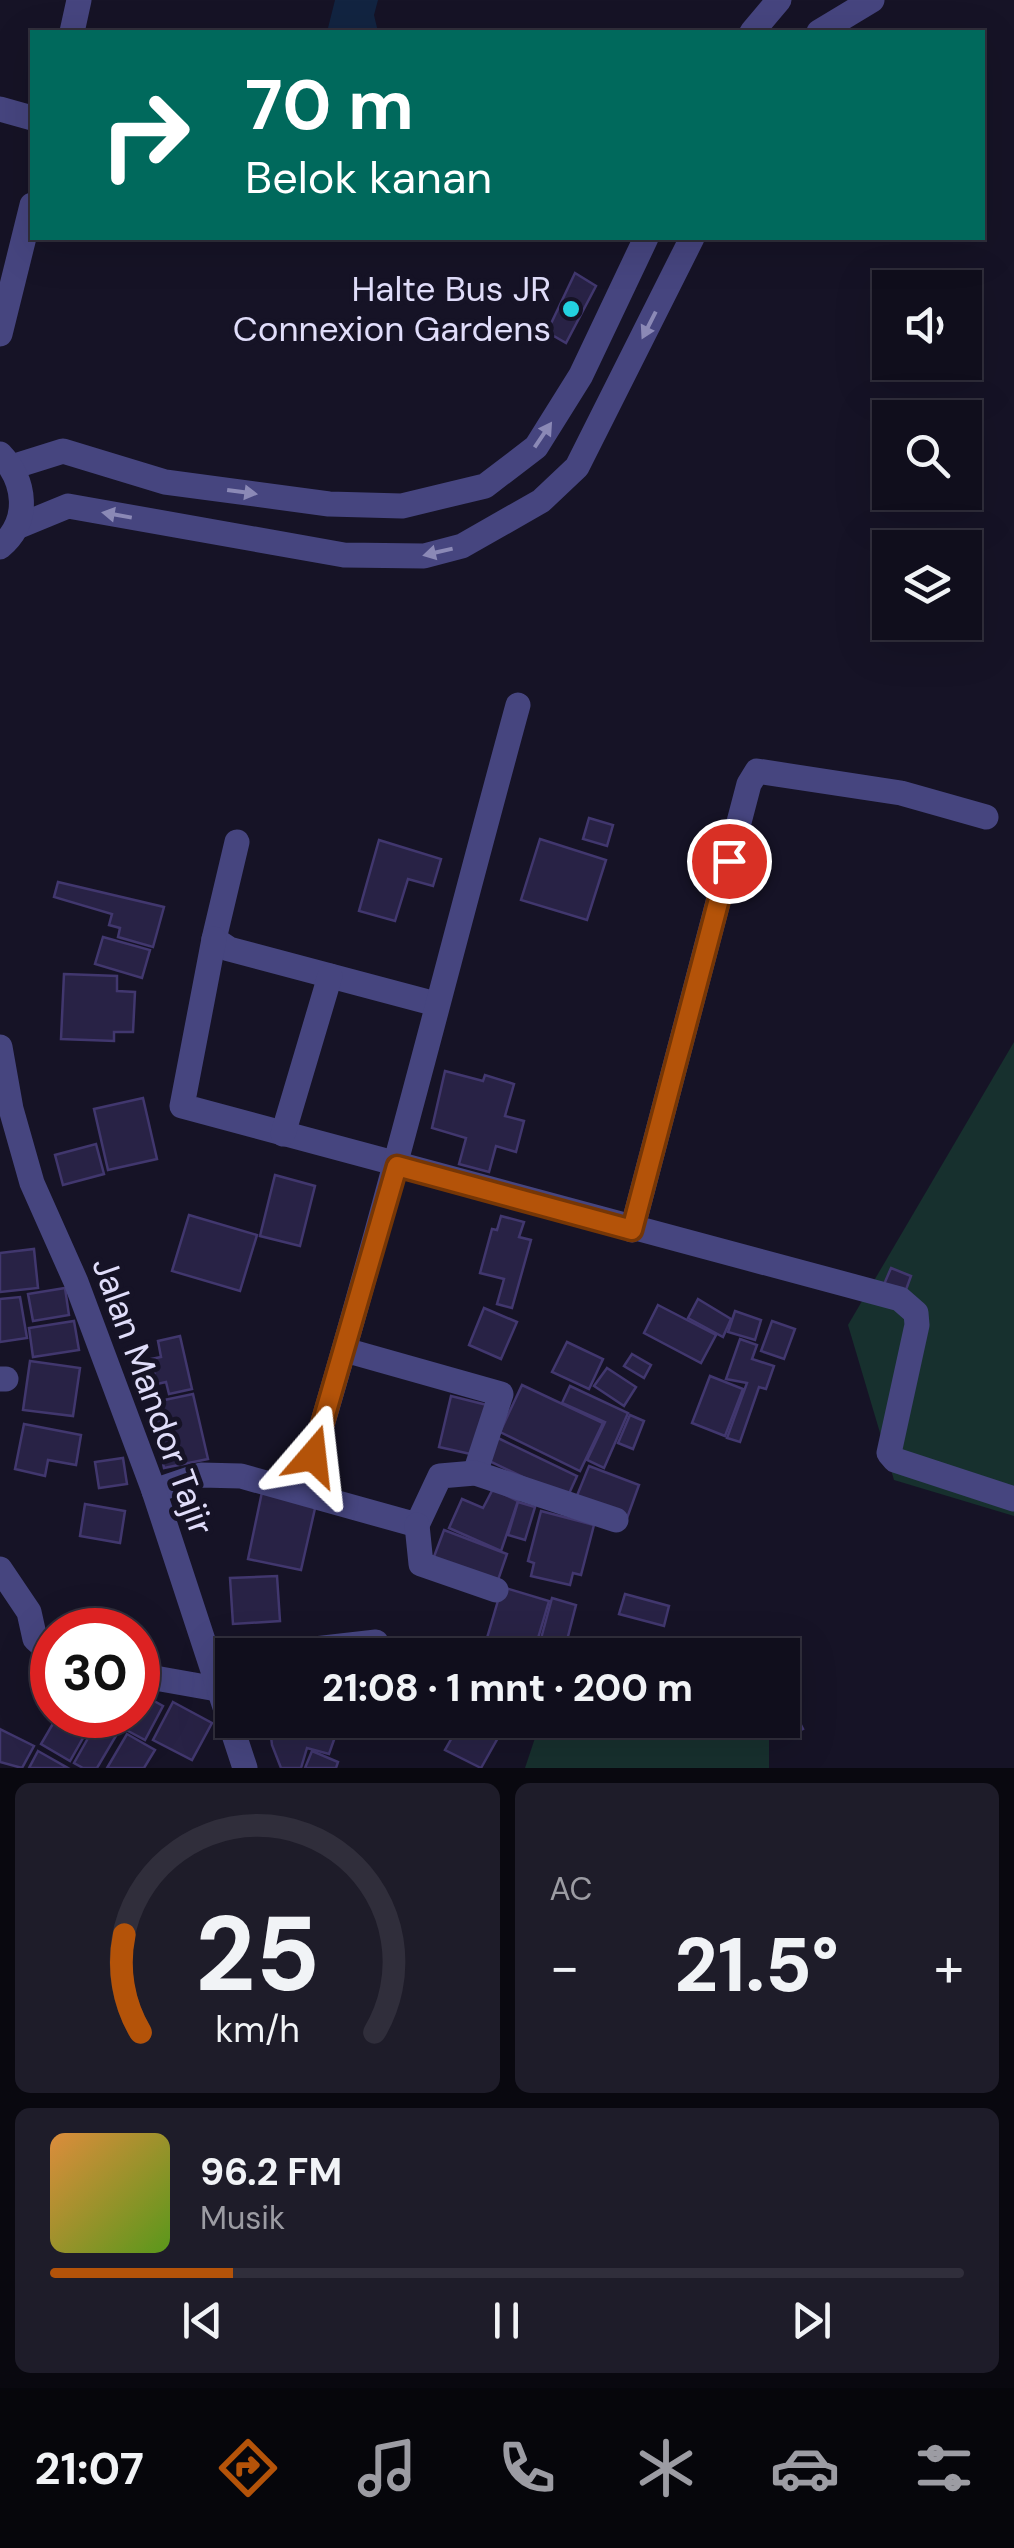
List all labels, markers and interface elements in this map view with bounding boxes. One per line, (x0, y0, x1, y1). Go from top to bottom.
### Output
text: 70 m (245, 60, 414, 151)
icon: right (80, 70, 210, 200)
text: Belok kanan (245, 148, 492, 207)
place label: Halte Bus JR Connexion Gardens (233, 266, 551, 352)
map controls (872, 270, 982, 640)
button: sound (872, 270, 982, 380)
marker: Halte Bus JR Connexion Gardens (560, 298, 582, 320)
one-way arrow (640, 310, 657, 339)
button: search (872, 400, 982, 510)
one-way arrow (534, 421, 552, 448)
one-way arrow (226, 485, 258, 501)
one-way arrow (101, 507, 132, 522)
button: layers (872, 530, 982, 640)
one-way arrow (422, 545, 453, 560)
pin (687, 819, 772, 904)
icon: arrive (702, 834, 757, 889)
street label: Jalan Mandor Tajir (81, 1251, 225, 1541)
position arrow (261, 1404, 365, 1508)
speed limit sign: 30 (30, 1608, 160, 1738)
text: 21:08 · 1 mnt · 200 m (322, 1663, 693, 1713)
text: AC (550, 1868, 592, 1910)
text: 25 (195, 1887, 320, 2022)
text: 21.5° (675, 1917, 839, 2014)
text: − (550, 1931, 580, 2003)
text: + (934, 1931, 964, 2003)
text: km/h (215, 2007, 299, 2053)
text: 96.2 FM (200, 2147, 342, 2197)
text: Musik (200, 2197, 285, 2239)
icon: previous (175, 2293, 230, 2348)
icon: pause (479, 2293, 534, 2348)
icon: next (784, 2293, 839, 2348)
icon: directions (213, 2433, 283, 2503)
icon: music (352, 2433, 422, 2503)
icon: phone (492, 2433, 562, 2503)
icon: climate (631, 2433, 701, 2503)
icon: car (770, 2433, 840, 2503)
icon: filters (909, 2433, 979, 2503)
text: 21:07 (35, 2439, 144, 2498)

